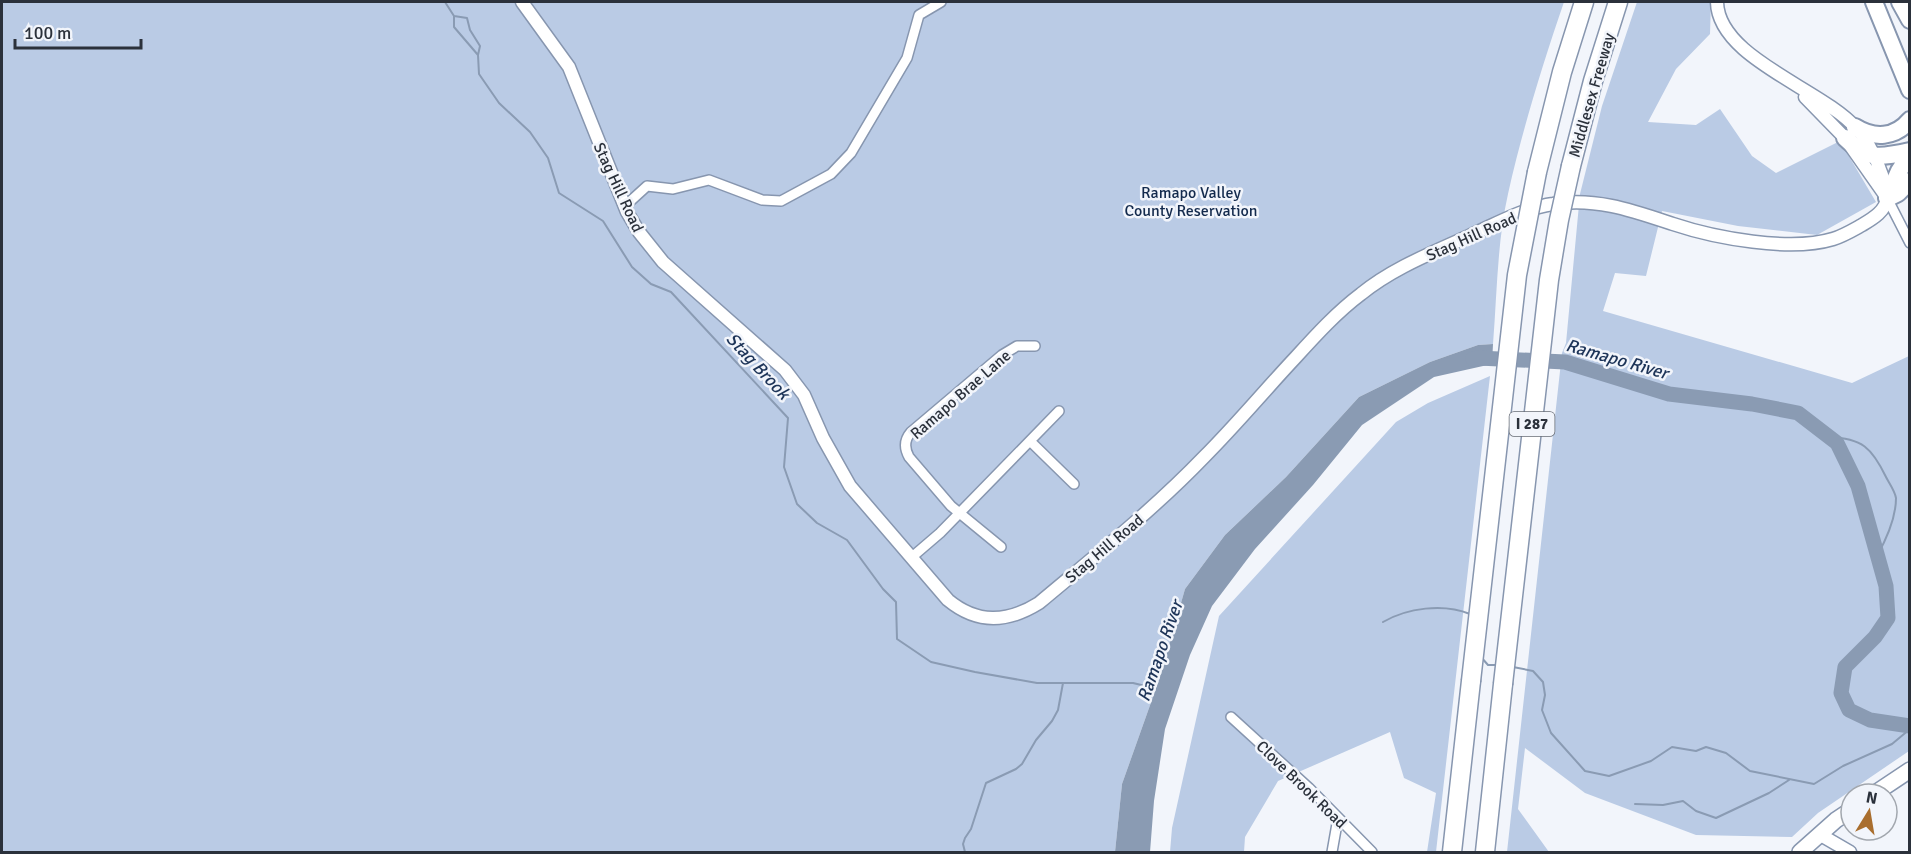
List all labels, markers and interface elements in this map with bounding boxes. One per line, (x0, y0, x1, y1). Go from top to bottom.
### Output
scale bar (15, 12, 141, 50)
text: 100 m (24, 22, 71, 44)
street label: Middlesex Freeway (1565, 30, 1619, 160)
street label: Stag Hill Road (589, 139, 648, 235)
park label: Ramapo Valley County Reservation (1124, 183, 1258, 221)
street label: Stag Hill Road (1423, 208, 1520, 266)
water label: Stag Brook (721, 328, 796, 405)
water label: Ramapo River (1563, 334, 1673, 385)
street label: Ramapo Brae Lane (906, 346, 1015, 444)
road number: I 287 (1510, 412, 1555, 436)
street label: Stag Hill Road (1061, 510, 1148, 587)
water label: Ramapo River (1132, 595, 1188, 704)
street label: Clove Brook Road (1252, 736, 1351, 833)
north arrow (1839, 782, 1899, 842)
text: N (1864, 787, 1879, 809)

